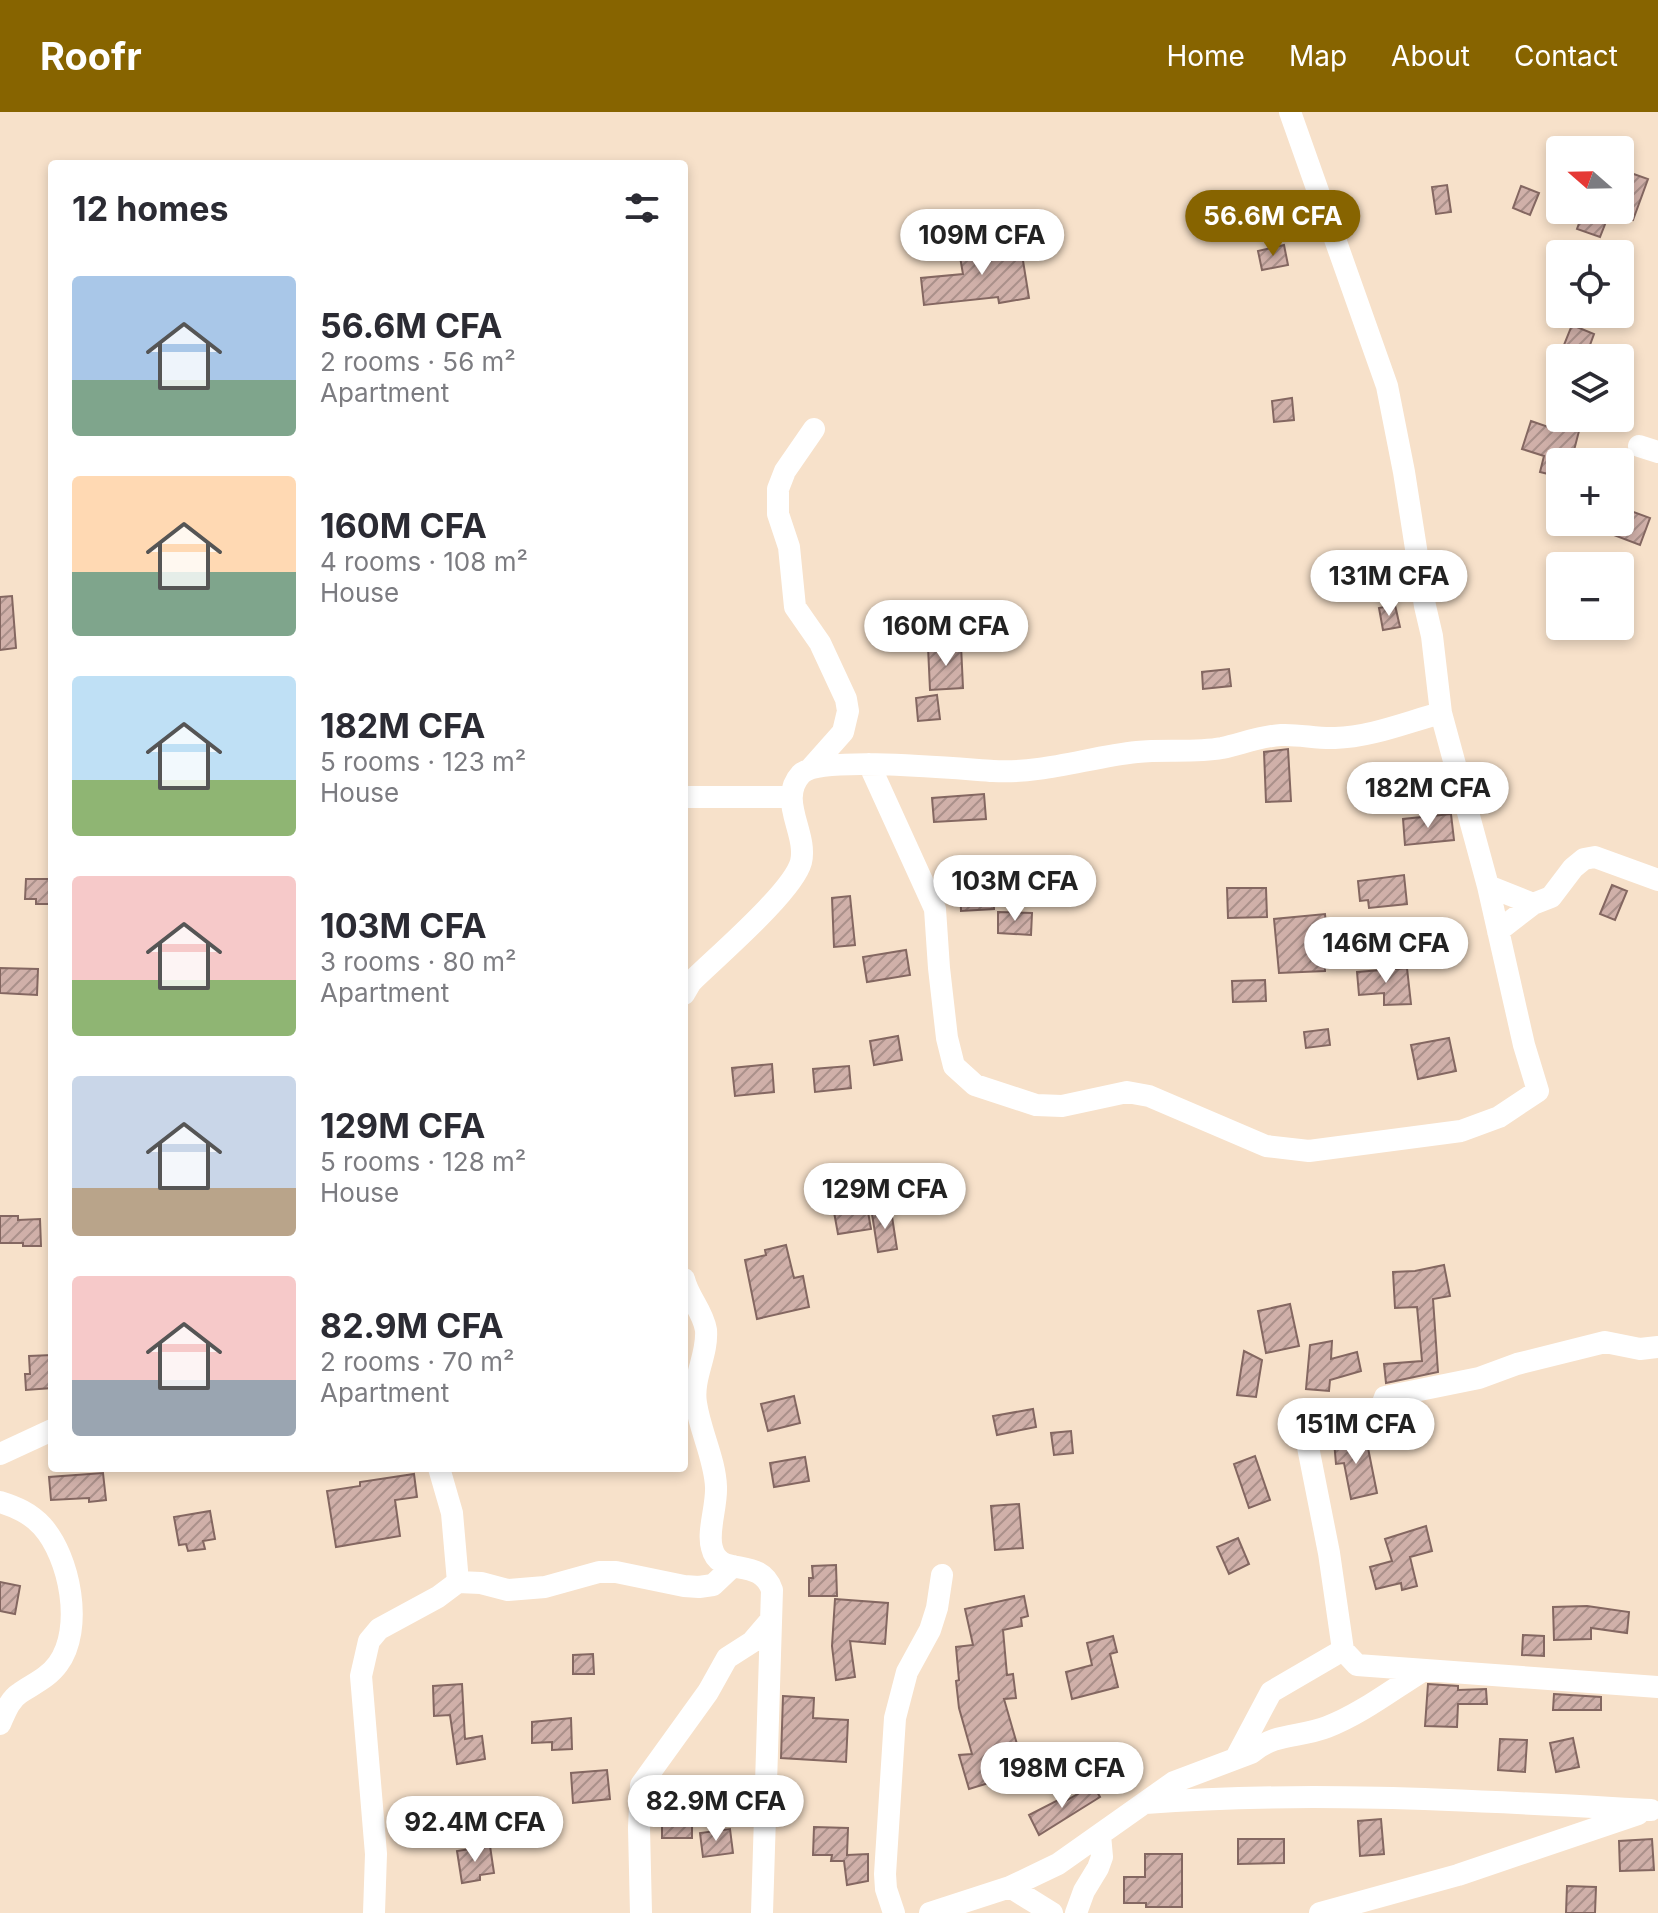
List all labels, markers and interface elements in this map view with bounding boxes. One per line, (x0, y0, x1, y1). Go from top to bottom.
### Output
text: Roofr (40, 33, 142, 79)
text: Home (1166, 39, 1245, 73)
text: Map (1289, 39, 1347, 73)
text: About (1391, 39, 1470, 73)
text: Contact (1514, 39, 1618, 73)
north arrow (1546, 136, 1634, 224)
map controls (1546, 136, 1634, 640)
icon: filters (620, 186, 664, 230)
text: 12 homes (72, 188, 228, 229)
pin: 56.6M CFA (1181, 190, 1365, 258)
text: 56.6M CFA (1203, 200, 1343, 231)
pin: 109M CFA (899, 209, 1065, 277)
text: 109M CFA (918, 219, 1046, 250)
button: locate (1546, 240, 1634, 328)
text: 56.6M CFA (320, 305, 502, 346)
icon: home (136, 308, 232, 404)
button: layers (1546, 344, 1634, 432)
text: 2 rooms · 56 m² (320, 346, 516, 377)
text: Apartment (320, 377, 449, 408)
button: + (1546, 448, 1634, 536)
text: 160M CFA (320, 505, 487, 546)
icon: home (136, 508, 232, 604)
text: 4 rooms · 108 m² (320, 546, 528, 577)
pin: 131M CFA (1306, 550, 1472, 618)
button: − (1546, 552, 1634, 640)
text: 131M CFA (1328, 560, 1450, 591)
text: House (320, 577, 399, 608)
pin: 160M CFA (863, 600, 1029, 668)
text: 160M CFA (882, 610, 1010, 641)
text: 182M CFA (320, 705, 485, 746)
icon: home (136, 708, 232, 804)
text: 5 rooms · 123 m² (320, 746, 526, 777)
pin: 182M CFA (1345, 762, 1511, 830)
text: 182M CFA (1365, 772, 1491, 803)
text: House (320, 777, 399, 808)
pin: 103M CFA (932, 855, 1098, 923)
text: 103M CFA (951, 865, 1079, 896)
text: 103M CFA (320, 905, 487, 946)
icon: home (136, 908, 232, 1004)
pin: 146M CFA (1303, 917, 1469, 985)
text: 146M CFA (1322, 927, 1450, 958)
text: 3 rooms · 80 m² (320, 946, 517, 977)
text: Apartment (320, 977, 449, 1008)
text: 129M CFA (320, 1105, 485, 1146)
icon: home (136, 1108, 232, 1204)
text: 5 rooms · 128 m² (320, 1146, 526, 1177)
pin: 129M CFA (802, 1163, 968, 1231)
text: 129M CFA (822, 1173, 948, 1204)
text: House (320, 1177, 399, 1208)
text: 82.9M CFA (320, 1305, 504, 1346)
icon: home (136, 1308, 232, 1404)
text: 2 rooms · 70 m² (320, 1346, 515, 1377)
text: Apartment (320, 1377, 449, 1408)
pin: 151M CFA (1273, 1398, 1439, 1466)
text: 151M CFA (1296, 1408, 1416, 1439)
pin: 198M CFA (979, 1742, 1145, 1810)
text: 198M CFA (999, 1752, 1125, 1783)
pin: 82.9M CFA (624, 1775, 808, 1843)
text: 82.9M CFA (646, 1785, 786, 1816)
pin: 92.4M CFA (383, 1796, 567, 1864)
text: 92.4M CFA (404, 1806, 546, 1837)

